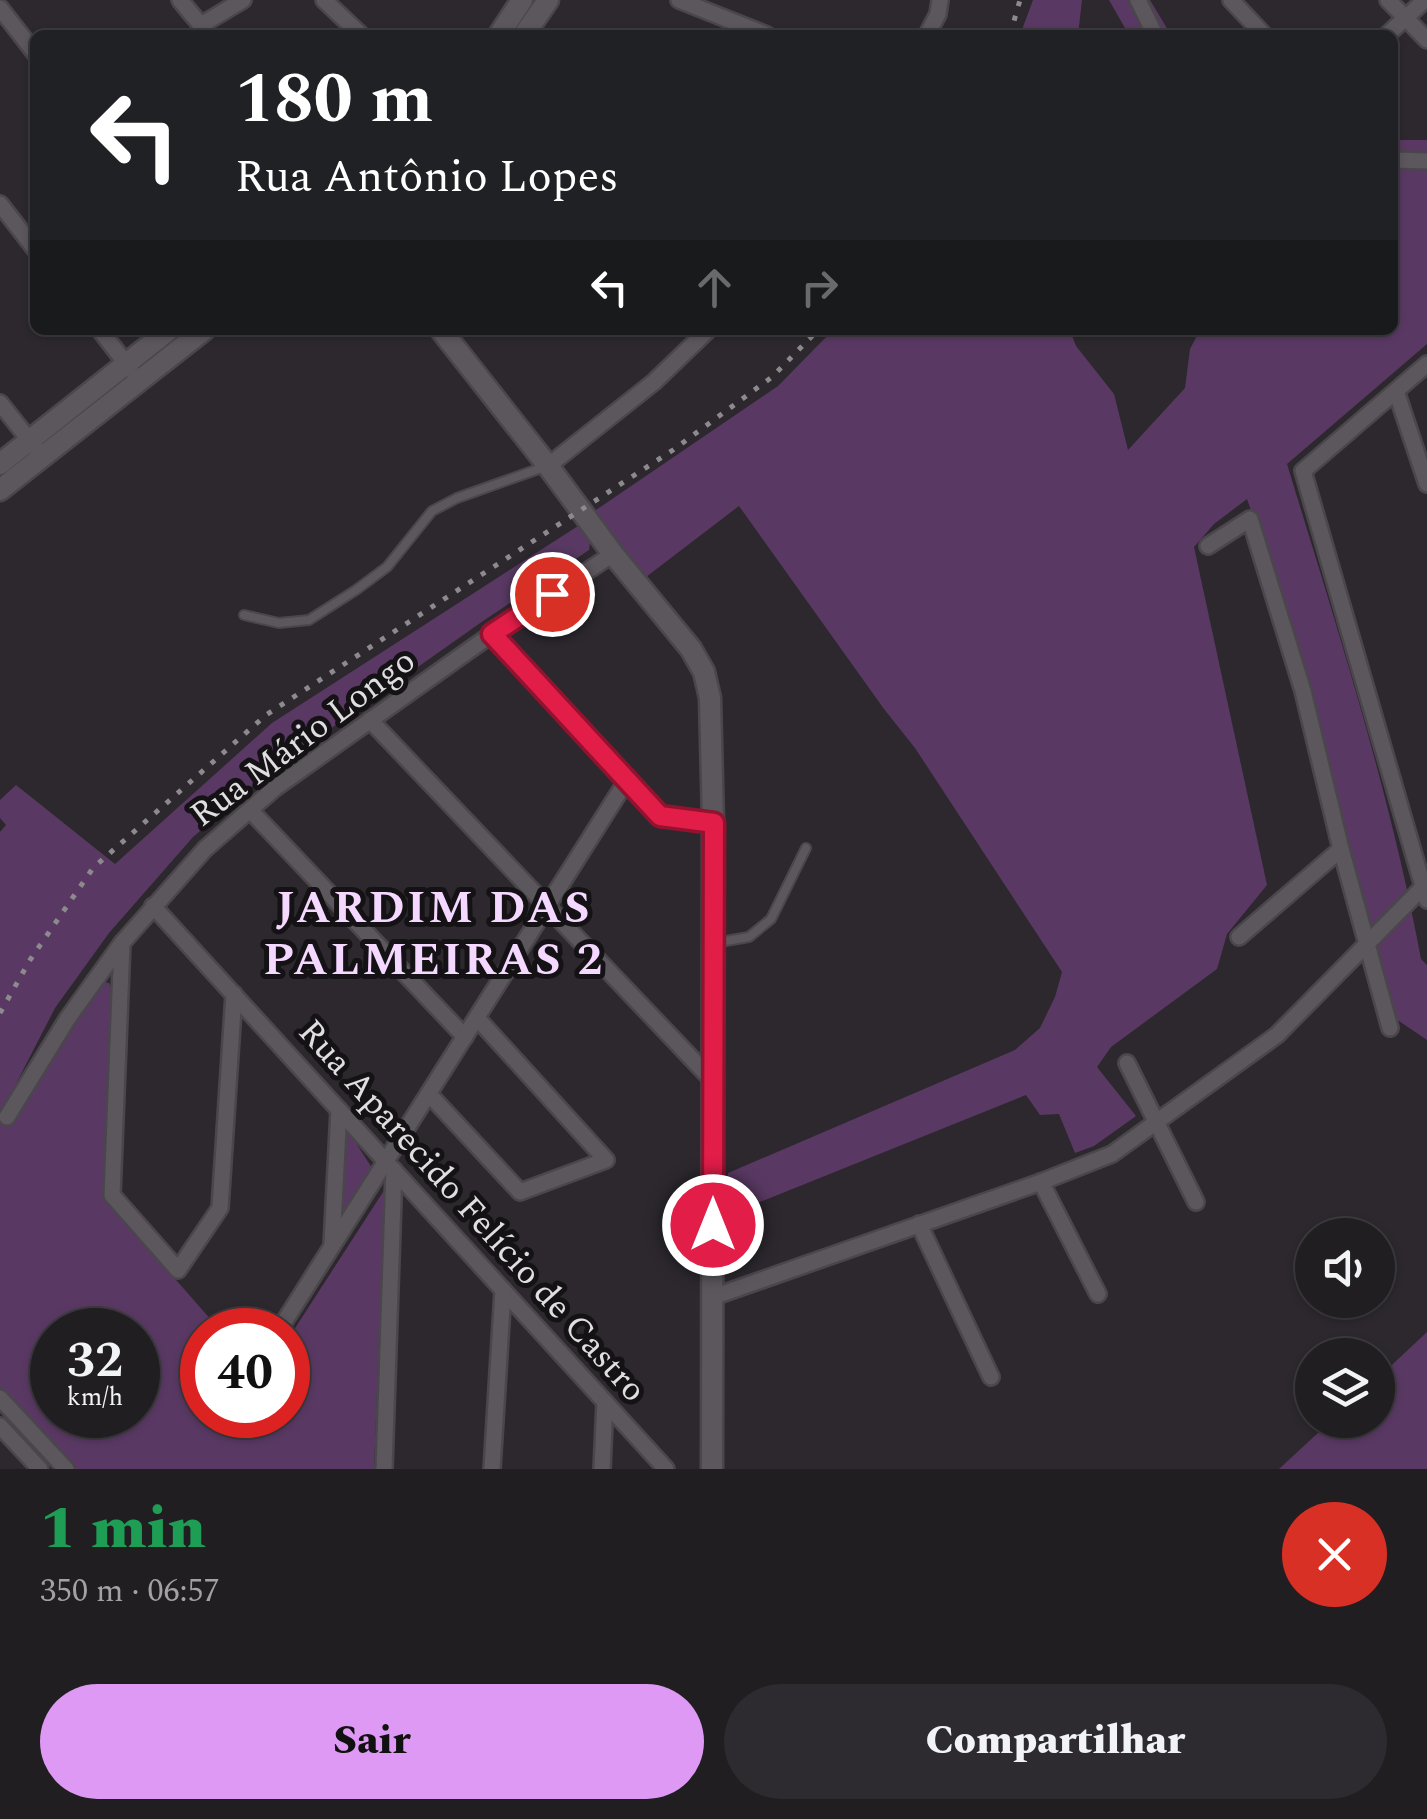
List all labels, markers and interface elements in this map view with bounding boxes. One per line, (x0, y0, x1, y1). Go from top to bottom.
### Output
text: 180 m (235, 47, 433, 153)
icon: left (70, 70, 200, 200)
text: Rua Antônio Lopes (235, 143, 619, 212)
icon: left (582, 260, 637, 315)
icon: ahead (687, 260, 742, 315)
icon: right (792, 260, 847, 315)
pin (510, 552, 595, 637)
icon: arrive (525, 567, 580, 622)
street label: Rua Mário Longo (179, 635, 427, 841)
district label: JARDIM DAS PALMEIRAS 2 (263, 874, 605, 995)
street label: Rua Aparecido Felício de Castro (285, 1008, 659, 1414)
position arrow (661, 1173, 765, 1277)
map controls (1295, 1218, 1395, 1438)
button: sound (1295, 1218, 1395, 1318)
speed limit sign: 40 (180, 1308, 310, 1438)
text: 32 (67, 1323, 123, 1399)
button: layers (1295, 1338, 1395, 1438)
text: km/h (67, 1379, 123, 1417)
text: 1 min (40, 1483, 206, 1575)
button: close (1282, 1502, 1387, 1607)
text: 350 m · 06:57 (40, 1567, 220, 1616)
button: Sair (40, 1684, 704, 1799)
button: Compartilhar (724, 1684, 1387, 1799)

